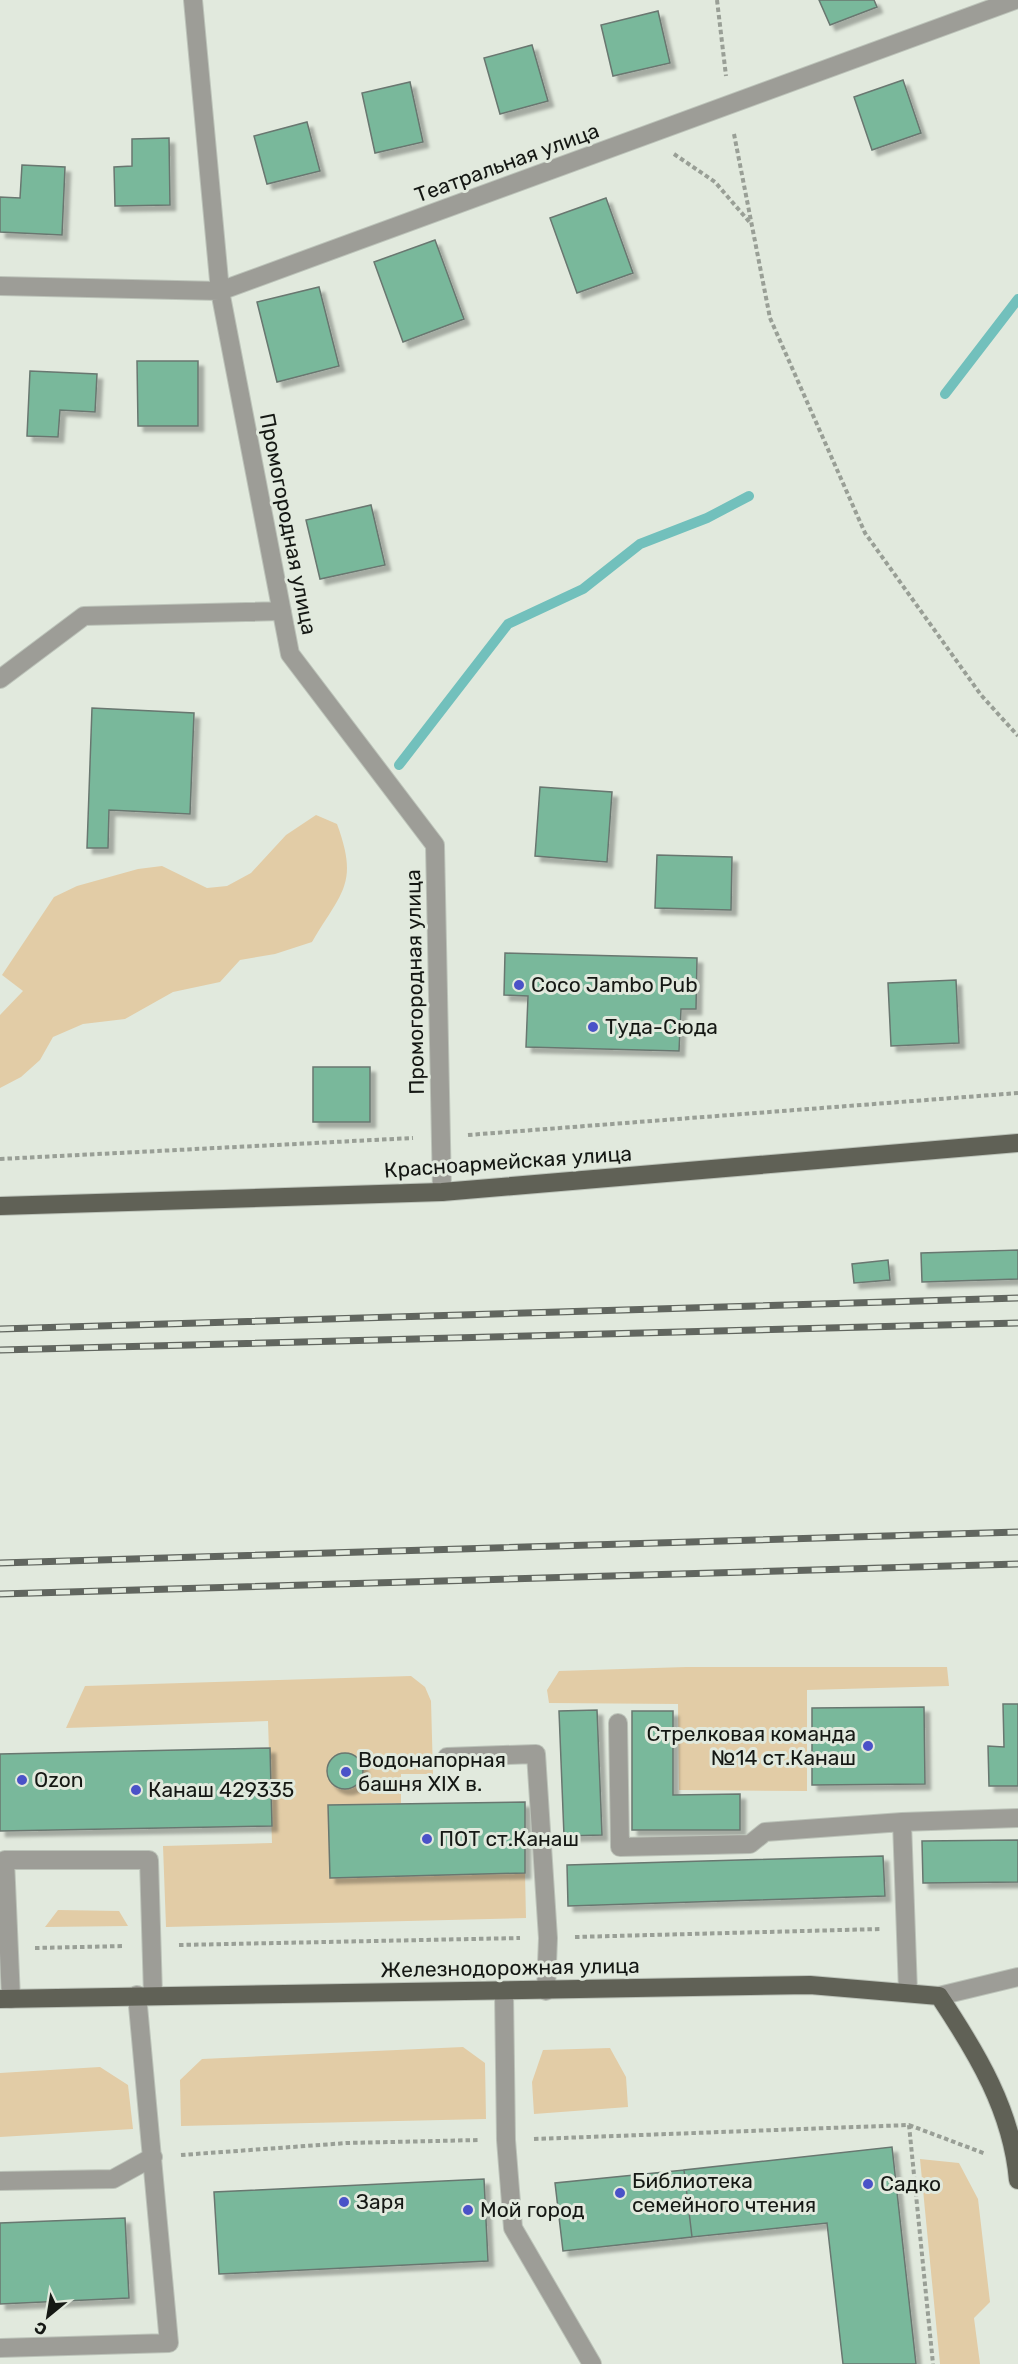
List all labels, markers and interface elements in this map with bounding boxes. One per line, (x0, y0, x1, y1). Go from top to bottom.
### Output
street label: Театральная улица (411, 118, 602, 208)
street label: Промогородная улица (255, 411, 322, 637)
street label: Промогородная улица (400, 869, 429, 1095)
place label: Coco Jambo Pub (531, 972, 698, 997)
marker: Coco Jambo Pub (512, 978, 526, 992)
place label: Туда-Сюда (605, 1014, 718, 1039)
marker: Туда-Сюда (586, 1020, 600, 1034)
street label: Красноармейская улица (383, 1140, 633, 1183)
place label: Стрелковая команда №14 ст.Канаш (646, 1721, 856, 1770)
marker: Стрелковая команда №14 ст.Канаш (861, 1739, 875, 1753)
place label: Водонапорная башня XIX в. (358, 1747, 506, 1796)
marker: Водонапорная башня XIX в. (339, 1765, 353, 1779)
place label: Ozon (34, 1767, 84, 1792)
marker: Ozon (15, 1773, 29, 1787)
place label: Канаш 429335 (148, 1777, 294, 1802)
marker: Канаш 429335 (129, 1783, 143, 1797)
place label: ПОТ ст.Канаш (439, 1826, 579, 1851)
marker: ПОТ ст.Канаш (420, 1832, 434, 1846)
street label: Железнодорожная улица (380, 1953, 640, 1982)
place label: Библиотека семейного чтения (632, 2168, 816, 2217)
place label: Садко (880, 2171, 941, 2196)
marker: Садко (861, 2177, 875, 2191)
marker: Библиотека семейного чтения (613, 2186, 627, 2200)
place label: Заря (356, 2189, 405, 2214)
marker: Заря (337, 2195, 351, 2209)
place label: Мой город (480, 2197, 585, 2222)
marker: Мой город (461, 2203, 475, 2217)
north arrow (18, 2286, 78, 2346)
text: С (31, 2318, 50, 2340)

